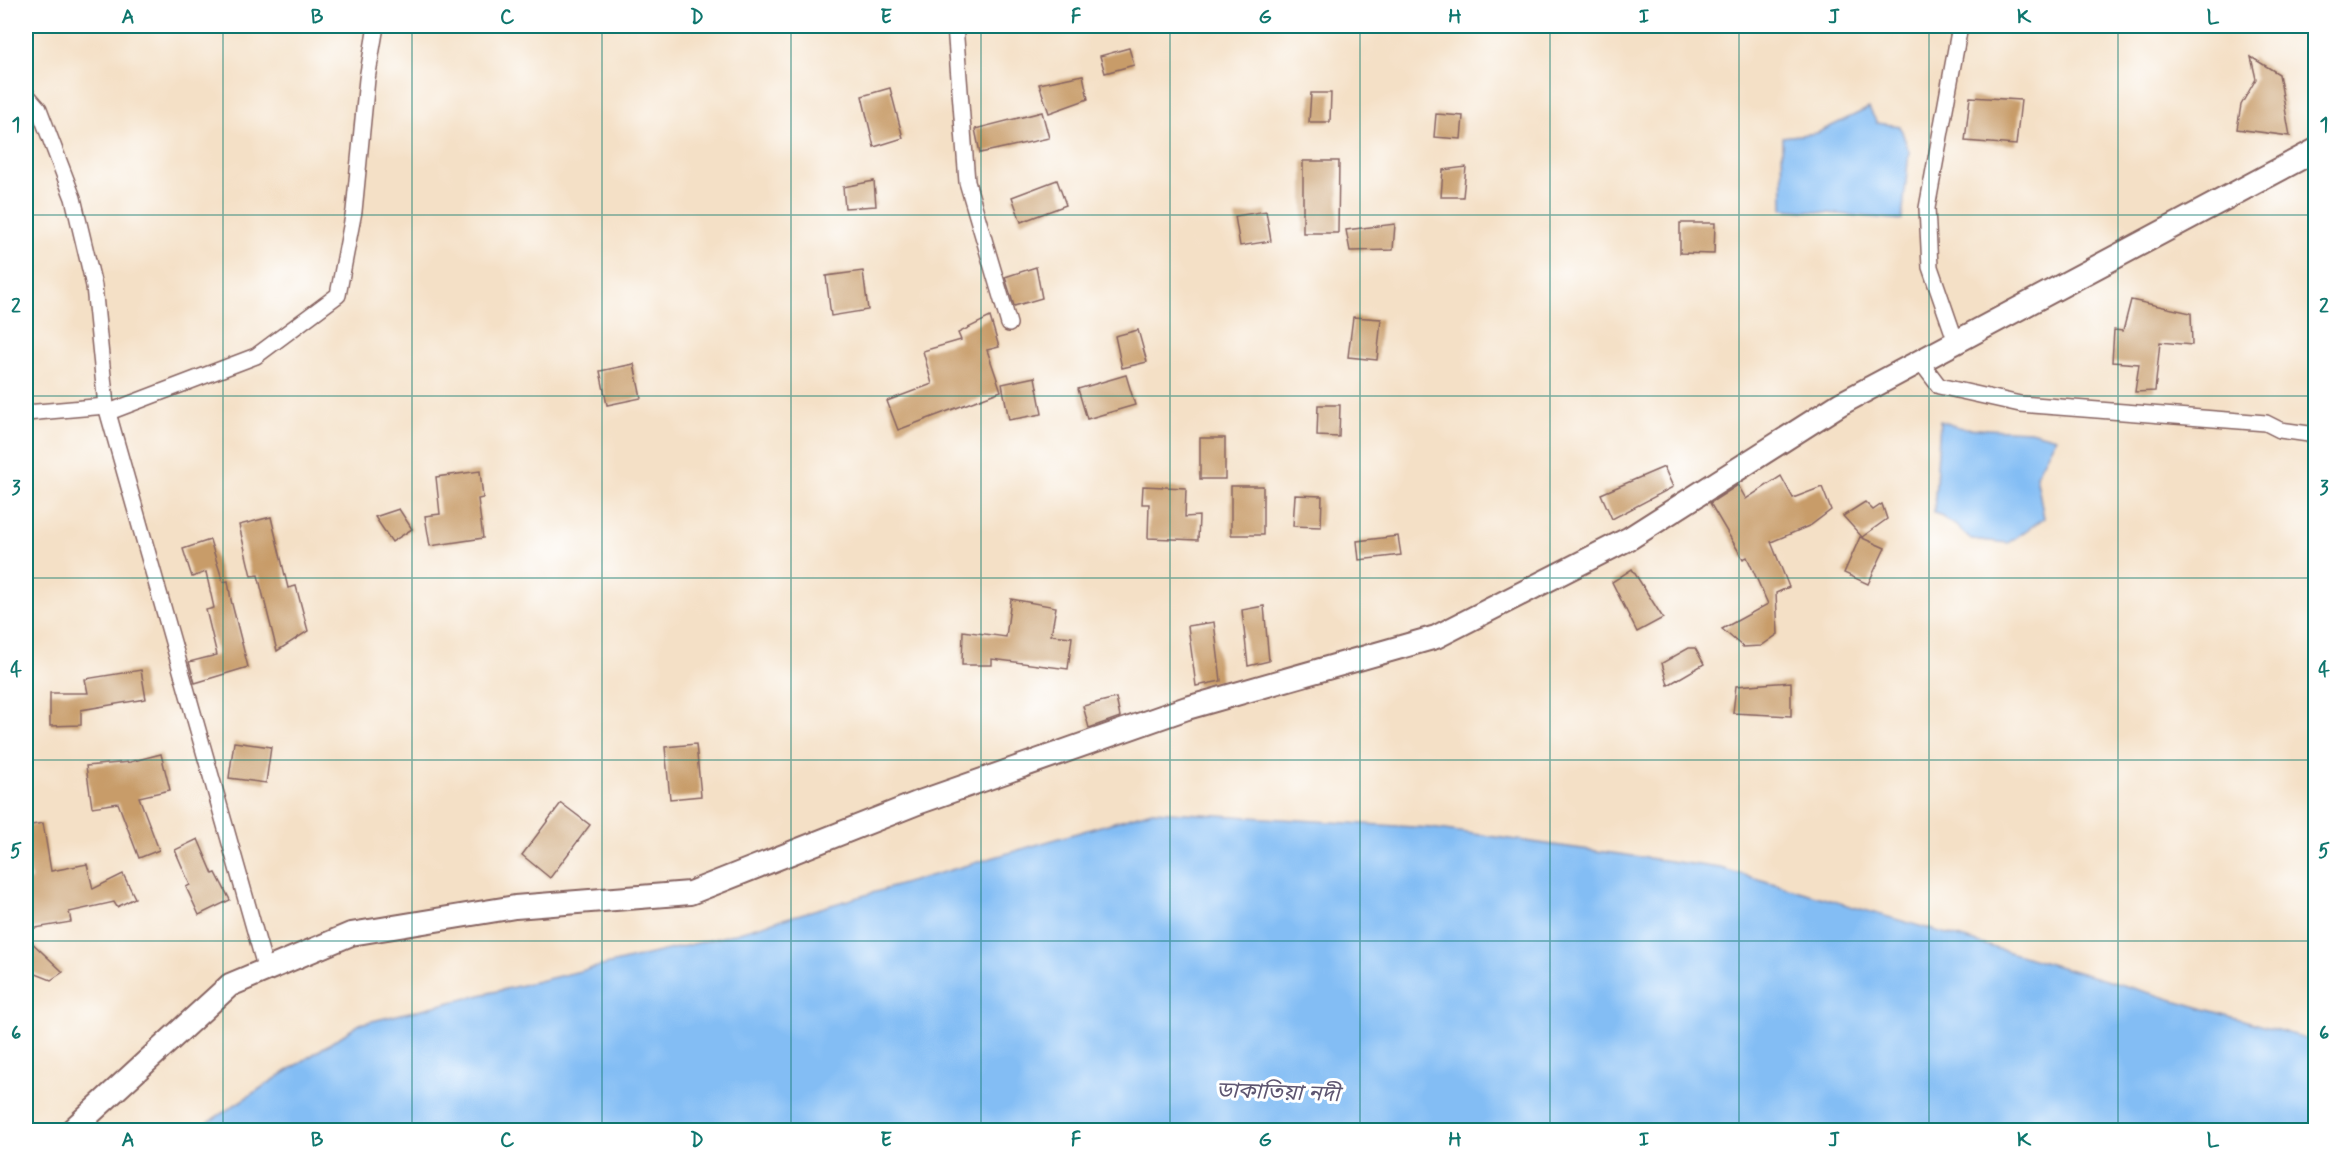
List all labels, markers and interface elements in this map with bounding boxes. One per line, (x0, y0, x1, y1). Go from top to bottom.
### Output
text: A (121, 4, 135, 31)
text: B (311, 4, 324, 31)
text: C (500, 4, 515, 31)
text: D (690, 4, 704, 31)
text: E (880, 4, 892, 31)
text: F (1071, 4, 1082, 31)
text: G (1258, 4, 1272, 31)
text: H (1448, 4, 1462, 31)
text: I (1639, 4, 1649, 31)
text: J (1828, 4, 1840, 31)
text: K (2017, 4, 2032, 31)
text: L (2207, 4, 2220, 31)
text: 1 (12, 112, 20, 139)
text: 1 (2320, 112, 2328, 139)
text: 2 (11, 293, 21, 320)
text: 2 (2319, 293, 2329, 320)
text: 3 (11, 475, 21, 502)
text: 3 (2319, 475, 2329, 502)
text: 4 (10, 657, 22, 684)
text: 4 (2318, 657, 2330, 684)
text: 5 (10, 838, 22, 865)
text: 5 (2318, 838, 2330, 865)
text: 6 (11, 1020, 21, 1047)
text: 6 (2319, 1020, 2329, 1047)
water label: ডাকাতিয়া নদী (1216, 1077, 1344, 1109)
text: A (121, 1127, 135, 1154)
text: B (311, 1127, 324, 1154)
text: C (500, 1127, 515, 1154)
text: D (690, 1127, 704, 1154)
text: E (880, 1127, 892, 1154)
text: F (1071, 1127, 1082, 1154)
text: G (1258, 1127, 1272, 1154)
text: H (1448, 1127, 1462, 1154)
text: I (1639, 1127, 1649, 1154)
text: J (1828, 1127, 1840, 1154)
text: K (2017, 1127, 2032, 1154)
text: L (2207, 1127, 2220, 1154)

